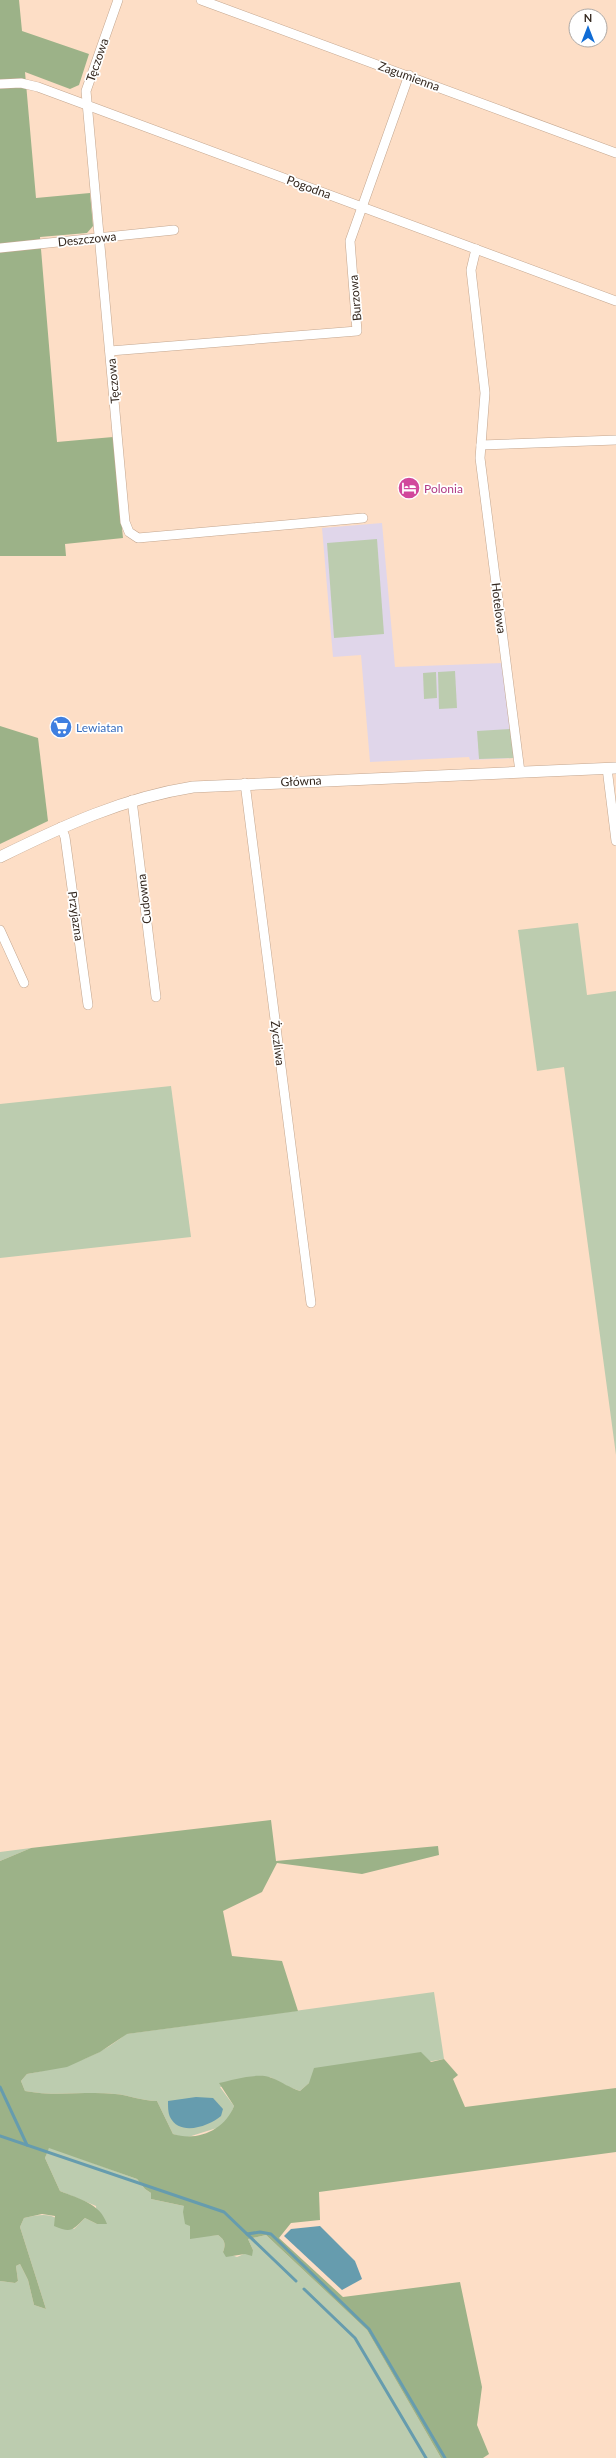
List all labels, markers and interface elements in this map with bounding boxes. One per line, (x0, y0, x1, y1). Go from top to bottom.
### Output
north arrow (568, 8, 608, 48)
text: N (584, 11, 592, 24)
street label: Tęczowa (83, 36, 111, 84)
street label: Zagumienna (376, 58, 442, 94)
street label: Pogodna (285, 172, 333, 202)
street label: Deszczowa (57, 228, 117, 250)
street label: Burzowa (346, 274, 364, 322)
street label: Tęczowa (104, 358, 122, 404)
hotel icon: Polonia (396, 475, 422, 501)
place label: Polonia (424, 481, 463, 496)
street label: Hotelowa (488, 582, 510, 634)
supermarket icon: Lewiatan (48, 714, 74, 740)
place label: Lewiatan (76, 720, 123, 735)
street label: Główna (280, 772, 322, 790)
street label: Cudowna (133, 873, 154, 925)
street label: Przyjazna (65, 890, 87, 942)
street label: Życzliwa (268, 1020, 288, 1066)

